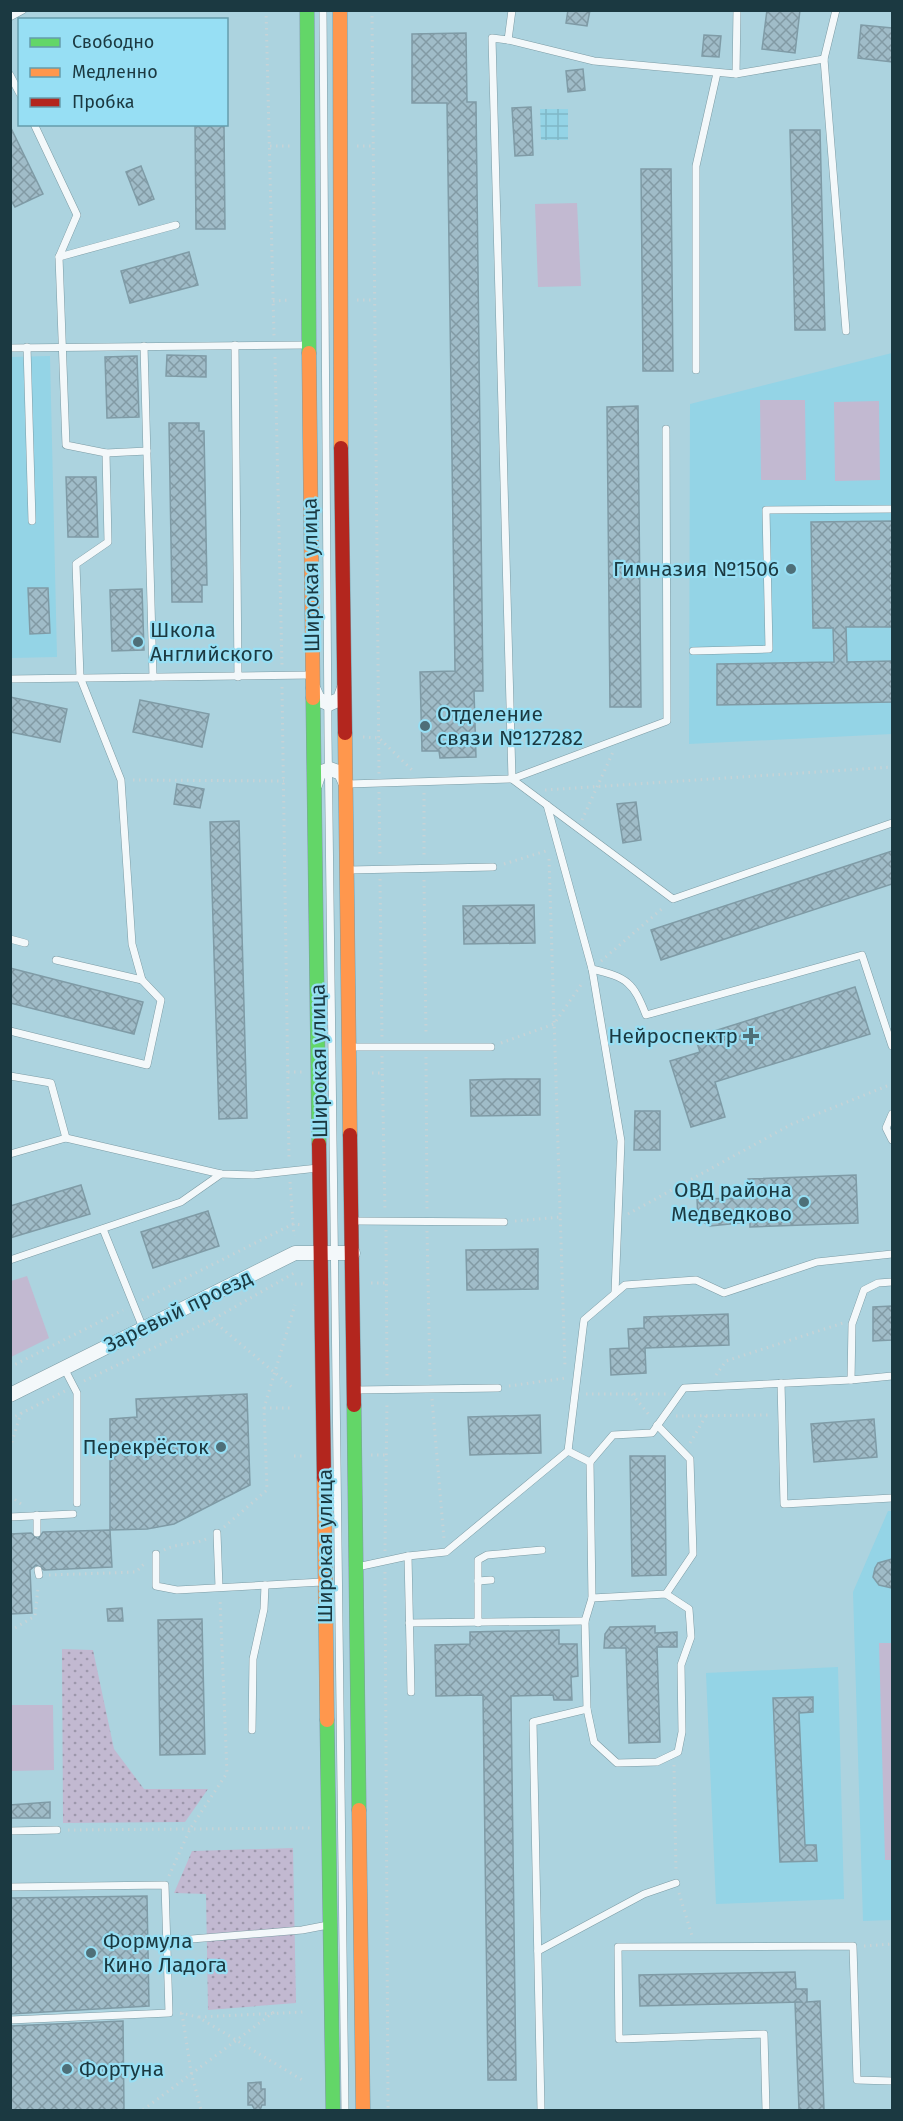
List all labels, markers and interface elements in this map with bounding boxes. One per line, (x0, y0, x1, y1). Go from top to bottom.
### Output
legend (18, 18, 228, 126)
text: Свободно (72, 31, 154, 53)
text: Медленно (72, 61, 158, 83)
text: Пробка (72, 91, 135, 113)
street label: Широкая улица (297, 498, 325, 652)
place label: Гимназия №1506 (613, 556, 779, 582)
marker: Гимназия №1506 (784, 562, 798, 576)
place label: Школа Английского (150, 617, 274, 667)
marker: Школа Английского (131, 635, 145, 649)
place label: Отделение связи №127282 (437, 701, 583, 751)
marker: Отделение связи №127282 (418, 719, 432, 733)
street label: Широкая улица (305, 984, 333, 1138)
place label: Нейроcпектр (608, 1023, 738, 1049)
marker: Нейроcпектр (742, 1027, 760, 1045)
place label: ОВД района Медведково (671, 1177, 792, 1227)
marker: ОВД района Медведково (797, 1195, 811, 1209)
street label: Заревый проезд (100, 1264, 256, 1358)
place label: Перекрёсток (82, 1434, 209, 1460)
marker: Перекрёсток (214, 1440, 228, 1454)
street label: Широкая улица (312, 1469, 338, 1623)
place label: Формула Кино Ладога (103, 1928, 227, 1978)
marker: Формула Кино Ладога (84, 1946, 98, 1960)
place label: Фортуна (79, 2056, 164, 2082)
marker: Фортуна (60, 2062, 74, 2076)

